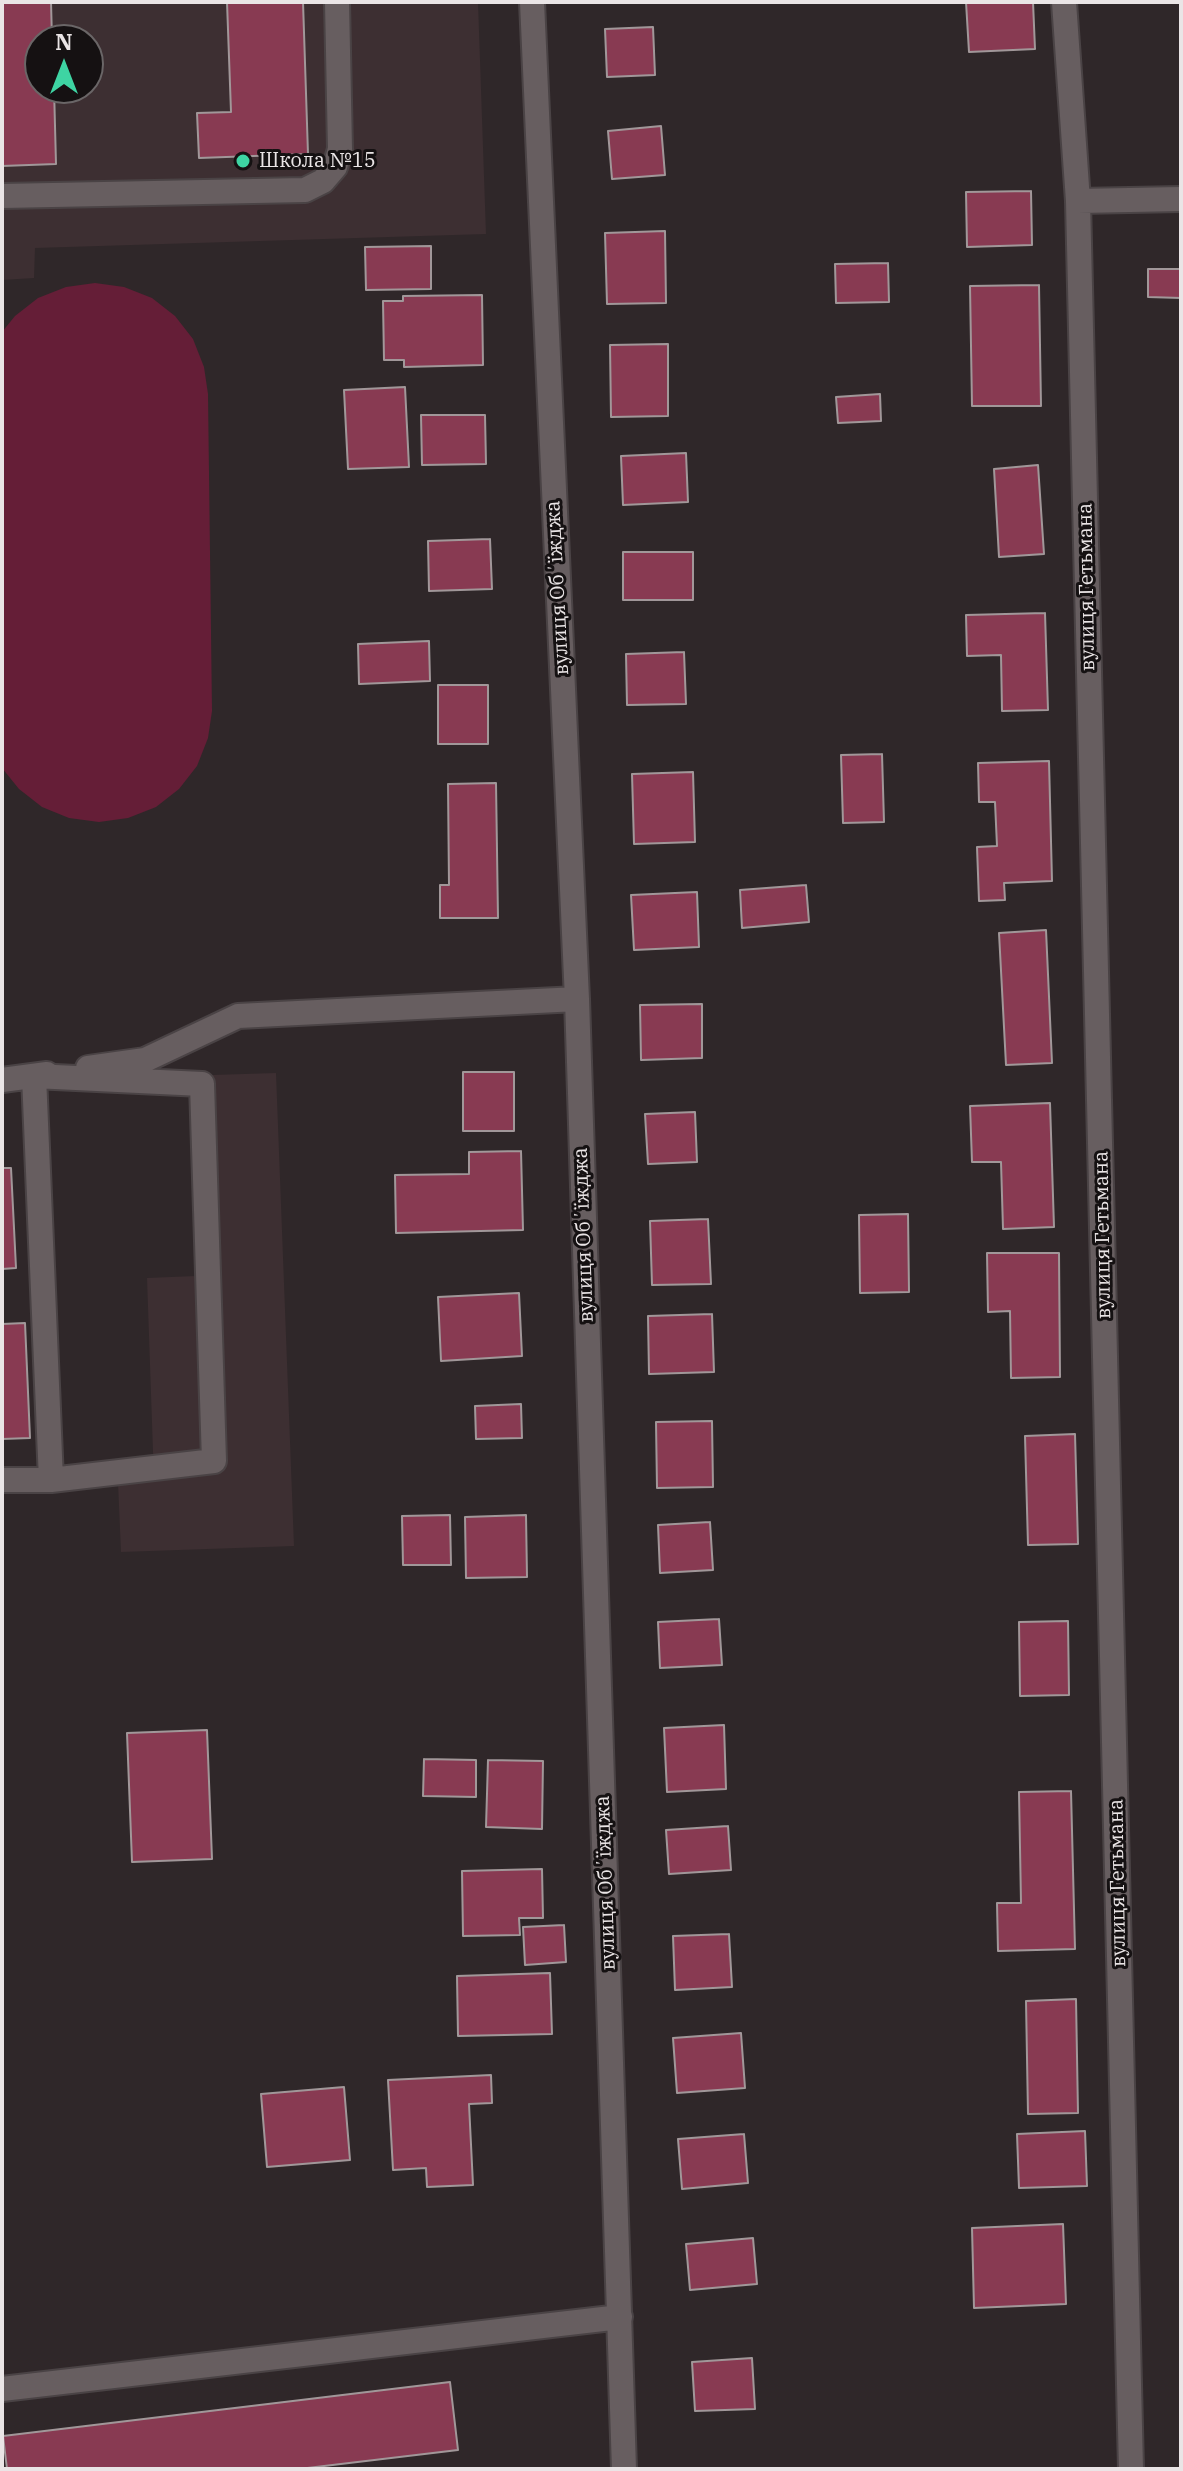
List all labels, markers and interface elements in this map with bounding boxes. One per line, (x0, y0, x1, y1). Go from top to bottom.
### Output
north arrow (24, 24, 104, 104)
text: N (55, 27, 73, 56)
place label: Школа №15 (259, 149, 376, 173)
marker: Школа №15 (234, 152, 252, 170)
street label: вулиця Обʼїжджа (541, 500, 575, 676)
street label: вулиця Гетьмана (1074, 503, 1100, 671)
street label: вулиця Обʼїжджа (569, 1147, 599, 1323)
street label: вулиця Гетьмана (1090, 1151, 1116, 1319)
street label: вулиця Обʼїжджа (591, 1795, 621, 1971)
street label: вулиця Гетьмана (1105, 1799, 1131, 1967)

